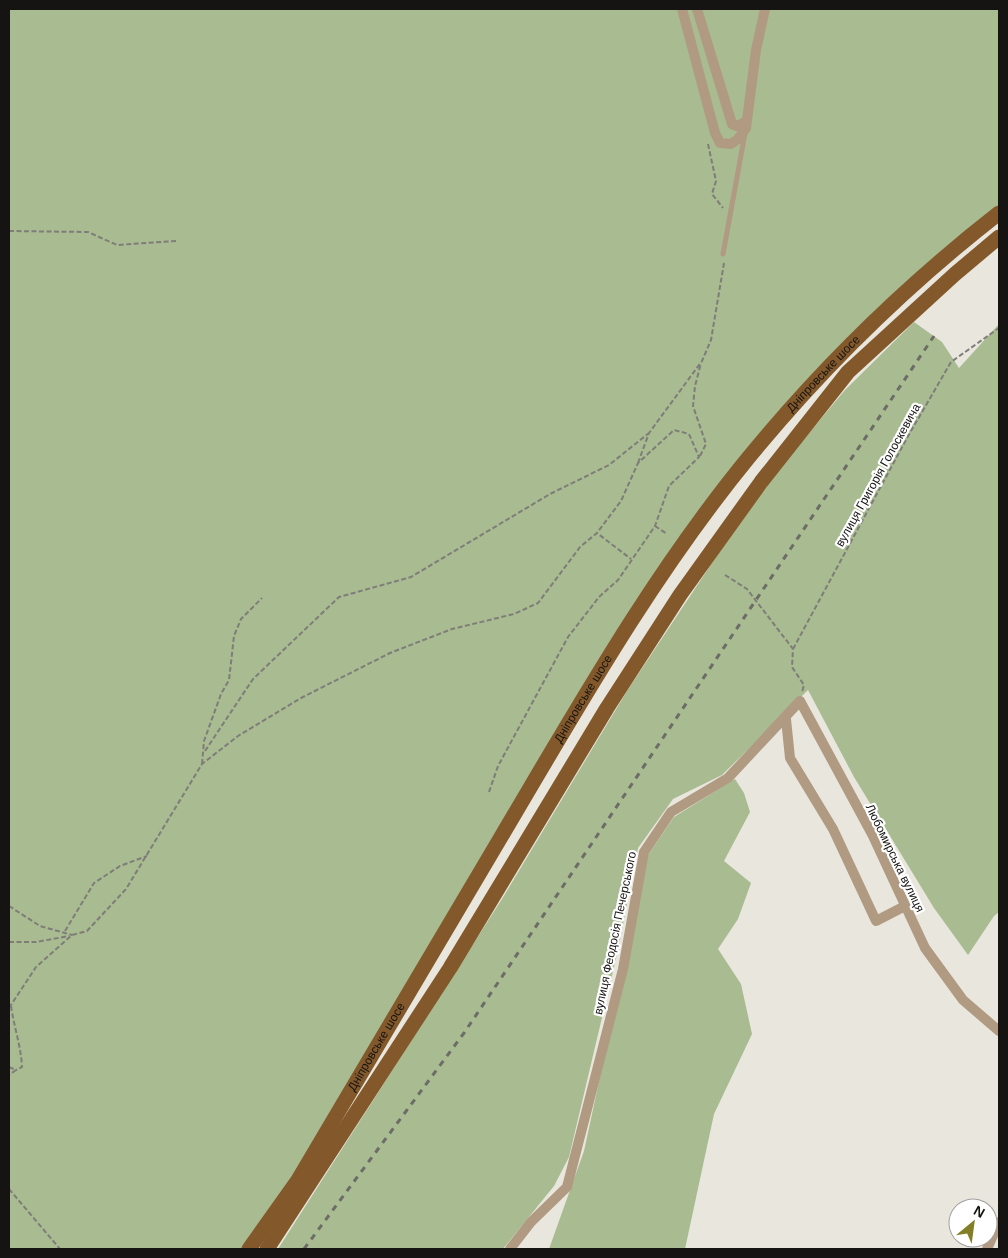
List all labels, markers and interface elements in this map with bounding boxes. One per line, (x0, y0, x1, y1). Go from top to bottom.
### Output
street label: Дніпровське шосе (784, 332, 863, 415)
street label: вулиця Григорія Голоскевича (833, 401, 923, 549)
street label: Дніпровське шосе (551, 652, 615, 745)
street label: Любомирська вулиця (863, 802, 927, 914)
street label: вулиця Феодосія Печерського (591, 850, 639, 1016)
street label: Дніпровське шосе (345, 1000, 408, 1094)
north arrow (948, 1198, 998, 1248)
text: N (971, 1202, 988, 1221)

